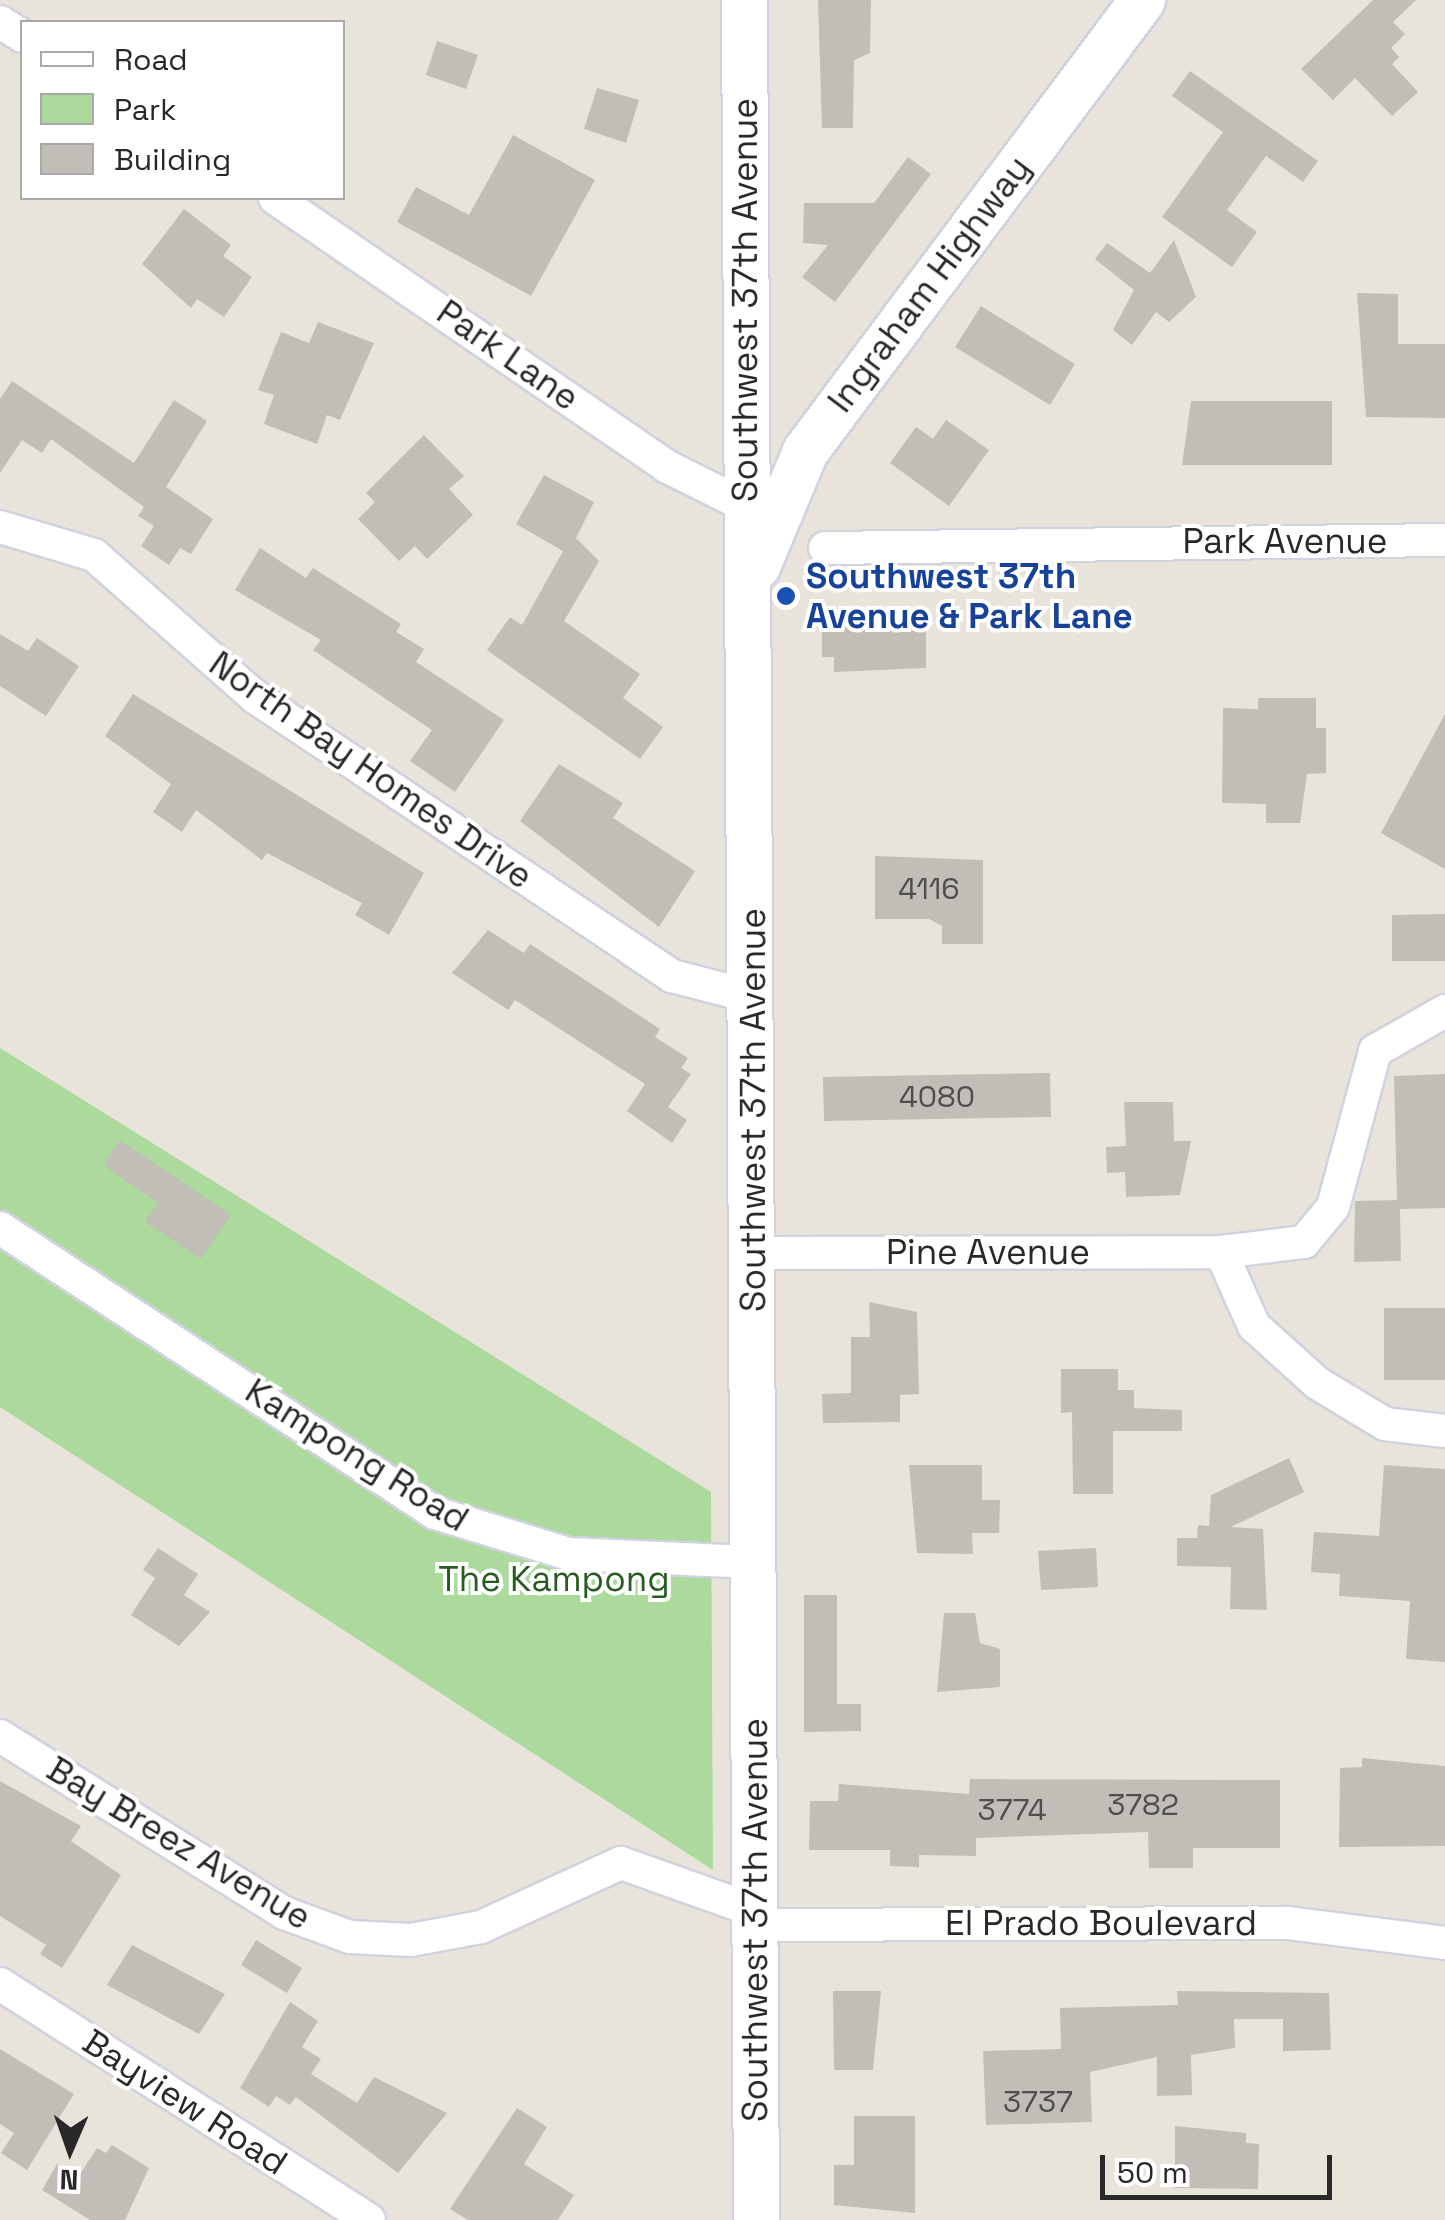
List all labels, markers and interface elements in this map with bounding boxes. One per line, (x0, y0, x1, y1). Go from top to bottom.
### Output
legend (20, 20, 345, 200)
text: Road (114, 40, 188, 79)
text: Park (114, 90, 176, 129)
street label: Southwest 37th Avenue (724, 98, 766, 502)
text: Building (114, 140, 231, 179)
street label: Ingraham Highway (819, 148, 1039, 420)
street label: Park Lane (429, 291, 587, 419)
street label: Park Avenue (1182, 520, 1388, 562)
place label: Southwest 37th Avenue & Park Lane (806, 555, 1133, 637)
marker: Southwest 37th Avenue & Park Lane (775, 585, 797, 607)
street label: North Bay Homes Drive (201, 643, 541, 897)
house number: 4116 (898, 871, 960, 907)
street label: Southwest 37th Avenue (732, 908, 774, 1312)
house number: 4080 (899, 1079, 975, 1115)
street label: Pine Avenue (886, 1231, 1090, 1273)
street label: Kampong Road (238, 1370, 476, 1540)
park label: The Kampong (438, 1558, 670, 1600)
street label: Southwest 37th Avenue (734, 1718, 776, 2122)
street label: Bay Breez Avenue (39, 1748, 319, 1938)
house number: 3782 (1107, 1787, 1179, 1823)
house number: 3774 (978, 1792, 1046, 1828)
street label: El Prado Boulevard (945, 1902, 1257, 1944)
street label: Bayview Road (75, 2020, 295, 2184)
house number: 3737 (1003, 2084, 1073, 2120)
north arrow (20, 2100, 120, 2200)
scale bar (1105, 2135, 1338, 2197)
text: 50 m (1117, 2153, 1188, 2192)
text: N (59, 2162, 79, 2198)

